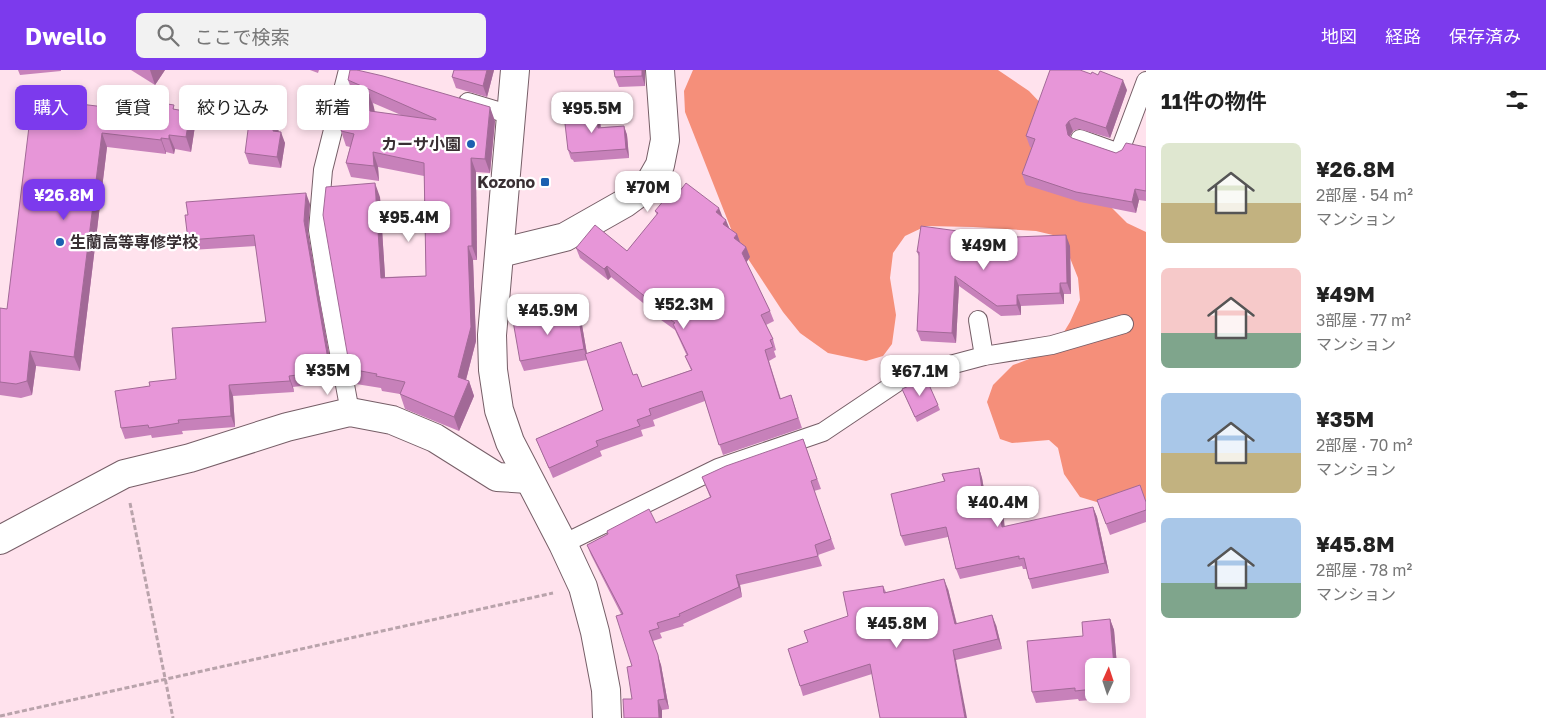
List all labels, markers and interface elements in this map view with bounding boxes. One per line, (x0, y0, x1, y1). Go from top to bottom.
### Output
search box (136, 13, 486, 58)
text: Dwello (25, 21, 106, 50)
icon: search (154, 21, 182, 49)
text: ここで検索 (194, 25, 290, 48)
text: 地図 (1321, 25, 1357, 47)
text: 経路 (1385, 25, 1421, 47)
text: 保存済み (1449, 25, 1521, 47)
chip: 購入 (15, 85, 87, 130)
chip: 賃貸 (97, 85, 169, 130)
chip: 絞り込み (179, 85, 287, 130)
chip: 新着 (297, 85, 369, 130)
icon: filters (1503, 86, 1531, 114)
text: 11件の物件 (1161, 88, 1267, 114)
pin: ¥95.5M (551, 92, 633, 134)
text: ¥95.5M (562, 98, 622, 118)
place label: カーサ小園 (381, 134, 461, 154)
marker: カーサ小園 (465, 138, 477, 150)
text: ¥26.8M (1316, 156, 1395, 182)
icon: home (1201, 163, 1261, 223)
pin: ¥70M (618, 170, 678, 213)
place label: Kozono (477, 172, 535, 192)
marker: Kozono (539, 176, 551, 188)
text: ¥70M (626, 177, 670, 197)
pin: ¥26.8M (23, 178, 105, 221)
text: ¥26.8M (34, 185, 94, 205)
text: 2部屋 · 54 m² (1316, 185, 1413, 205)
pin: ¥95.4M (368, 200, 450, 243)
text: ¥95.4M (379, 207, 439, 227)
text: マンション (1316, 209, 1396, 229)
pin: ¥49M (954, 228, 1014, 271)
place label: 生蘭高等専修学校 (70, 232, 198, 252)
text: ¥49M (962, 235, 1006, 255)
marker: 生蘭高等専修学校 (54, 236, 66, 248)
text: ¥49M (1316, 281, 1375, 307)
pin: ¥52.3M (643, 288, 725, 330)
icon: home (1201, 288, 1261, 348)
pin: ¥45.9M (507, 294, 589, 336)
text: ¥52.3M (654, 294, 714, 314)
text: ¥45.9M (518, 300, 578, 320)
text: 3部屋 · 77 m² (1316, 310, 1411, 330)
text: マンション (1316, 334, 1396, 354)
pin: ¥35M (298, 354, 358, 396)
pin: ¥67.1M (879, 354, 961, 397)
text: ¥35M (306, 360, 350, 380)
text: ¥67.1M (891, 361, 949, 381)
text: ¥35M (1316, 406, 1374, 432)
icon: home (1201, 413, 1261, 473)
text: 2部屋 · 70 m² (1316, 435, 1412, 455)
text: マンション (1316, 459, 1396, 479)
pin: ¥40.4M (957, 486, 1039, 528)
text: ¥40.4M (968, 492, 1028, 512)
text: ¥45.8M (1316, 531, 1395, 557)
icon: home (1201, 538, 1261, 598)
text: 2部屋 · 78 m² (1316, 560, 1412, 580)
text: マンション (1316, 584, 1396, 604)
pin: ¥45.8M (856, 606, 938, 649)
text: ¥45.8M (867, 613, 927, 633)
north arrow (1085, 658, 1130, 702)
map controls (1085, 658, 1130, 703)

